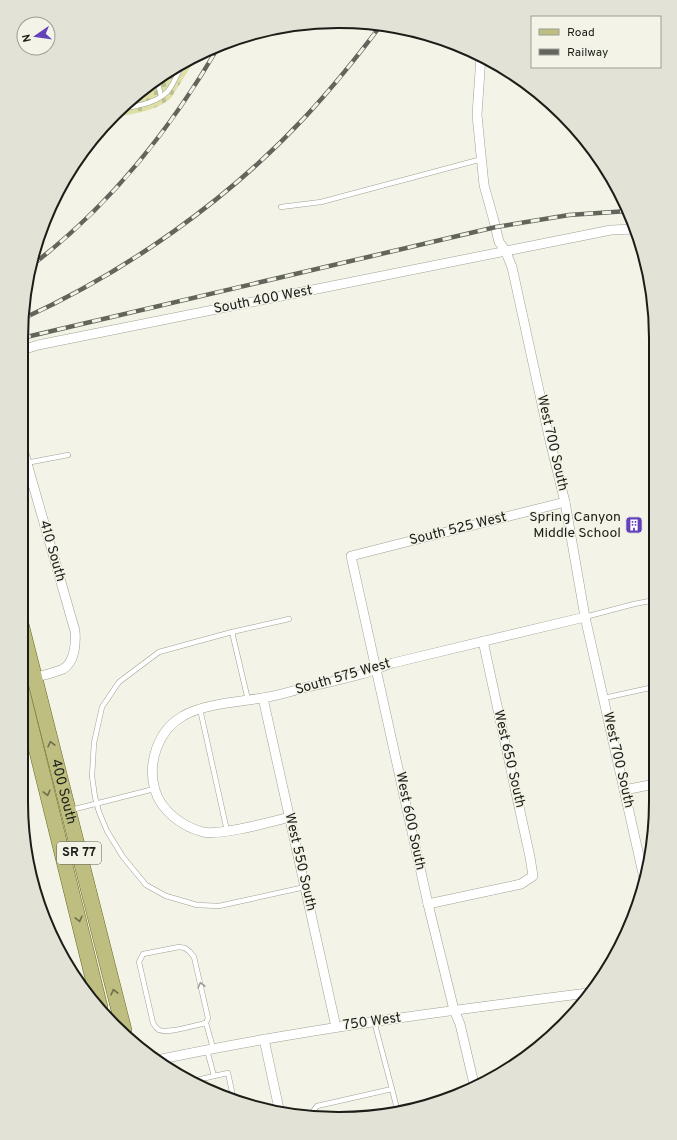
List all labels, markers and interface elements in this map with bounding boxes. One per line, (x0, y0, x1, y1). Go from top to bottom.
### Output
north arrow (16, 16, 56, 56)
legend (531, 16, 661, 68)
text: Road (567, 25, 595, 41)
text: N (20, 33, 35, 43)
text: Railway (567, 45, 608, 61)
street label: South 400 West (212, 282, 314, 318)
street label: West 700 South (533, 393, 571, 493)
street label: South 525 West (408, 509, 508, 549)
place label: Spring Canyon Middle School (529, 509, 621, 542)
building icon: Spring Canyon Middle School (624, 515, 644, 535)
street label: 410 South (35, 518, 69, 584)
street label: South 575 West (293, 655, 393, 699)
street label: West 650 South (489, 708, 529, 810)
street label: West 700 South (599, 710, 637, 810)
one-way arrow (47, 741, 56, 748)
street label: 400 South (47, 757, 80, 826)
street label: West 600 South (391, 770, 429, 872)
one-way arrow (43, 789, 51, 796)
street label: West 550 South (280, 811, 320, 913)
road number: SR 77 (57, 842, 101, 864)
one-way arrow (74, 916, 82, 922)
one-way arrow (197, 982, 205, 988)
one-way arrow (111, 989, 119, 995)
street label: 750 West (342, 1010, 402, 1034)

